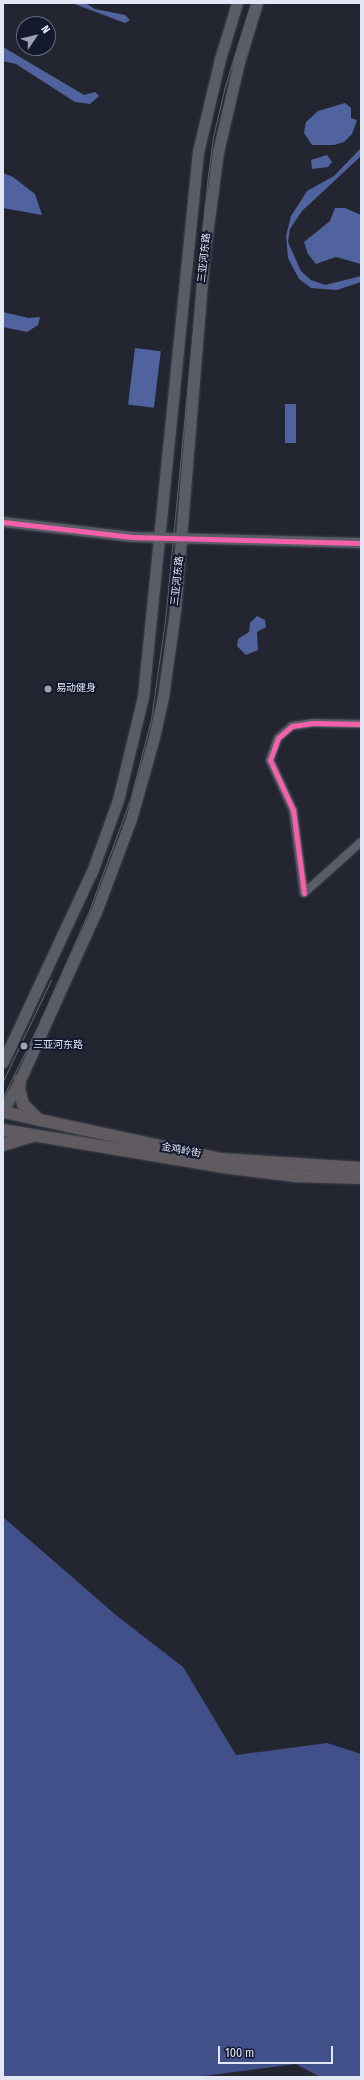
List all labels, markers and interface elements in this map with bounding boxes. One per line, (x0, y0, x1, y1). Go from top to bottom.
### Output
north arrow (16, 16, 56, 56)
text: N (38, 23, 53, 36)
street label: 三亚河东路 (196, 233, 214, 283)
street label: 三亚河东路 (169, 556, 187, 606)
place label: 易动健身 (56, 683, 96, 695)
marker: 易动健身 (43, 684, 53, 694)
marker: 三亚河东路 (18, 1040, 30, 1052)
place label: 三亚河东路 (33, 1040, 83, 1052)
street label: 金鸡岭街 (160, 1141, 202, 1161)
scale bar (220, 2038, 335, 2064)
text: 100 m (225, 2046, 254, 2060)

